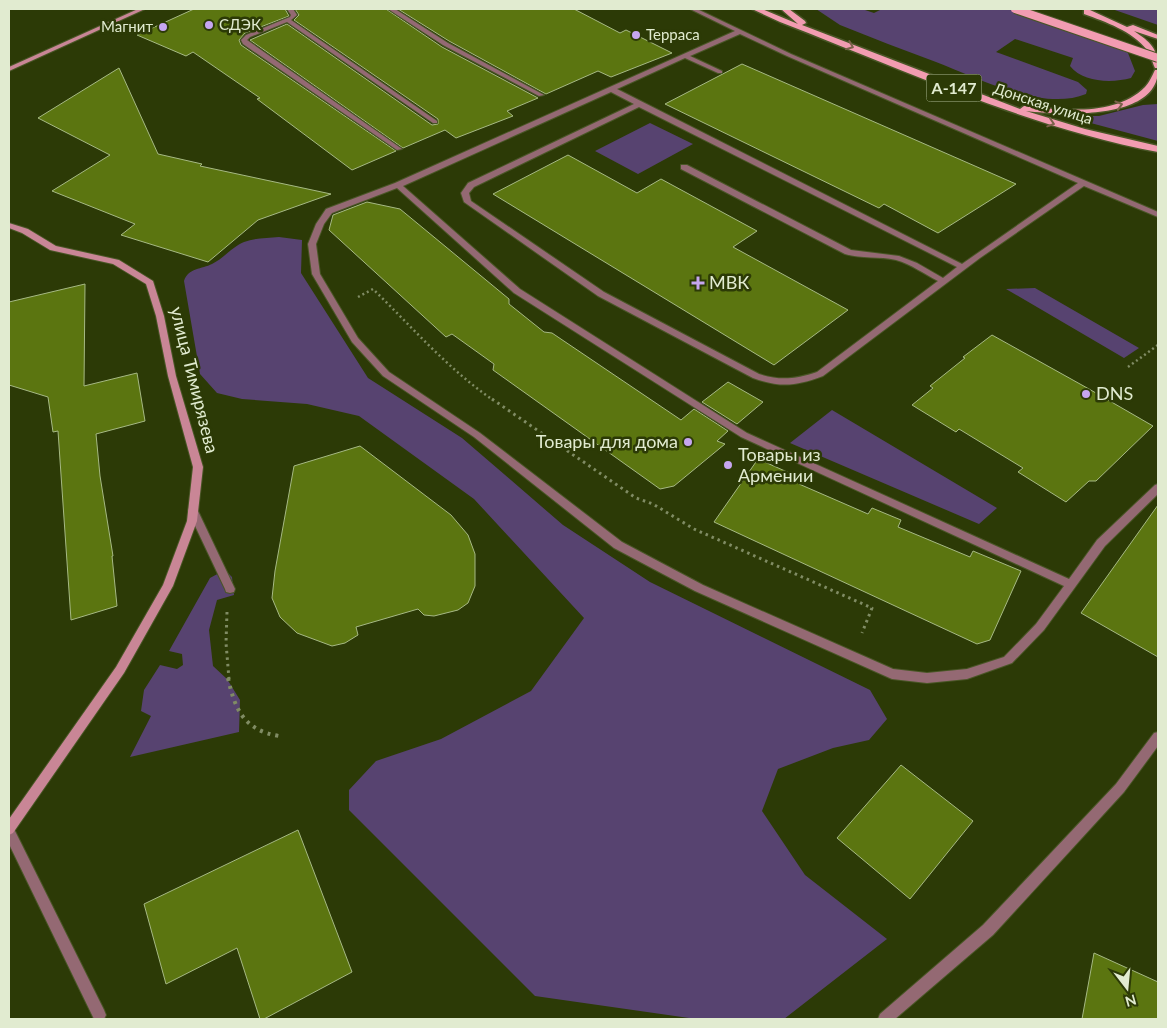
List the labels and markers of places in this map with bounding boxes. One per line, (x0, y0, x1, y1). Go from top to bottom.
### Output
place label: СДЭК (219, 15, 261, 33)
place label: Магнит (101, 17, 153, 35)
marker: СДЭК (203, 19, 215, 31)
marker: Магнит (157, 21, 169, 33)
place label: Терраса (646, 25, 700, 43)
marker: Терраса (630, 29, 642, 41)
place label: МВК (709, 271, 749, 293)
marker: МВК (691, 276, 705, 290)
place label: DNS (1096, 382, 1133, 404)
marker: DNS (1080, 388, 1092, 400)
place label: Товары для дома (536, 430, 678, 452)
marker: Товары для дома (682, 436, 694, 448)
place label: Товары из Армении (738, 443, 821, 486)
marker: Товары из Армении (722, 459, 734, 471)

